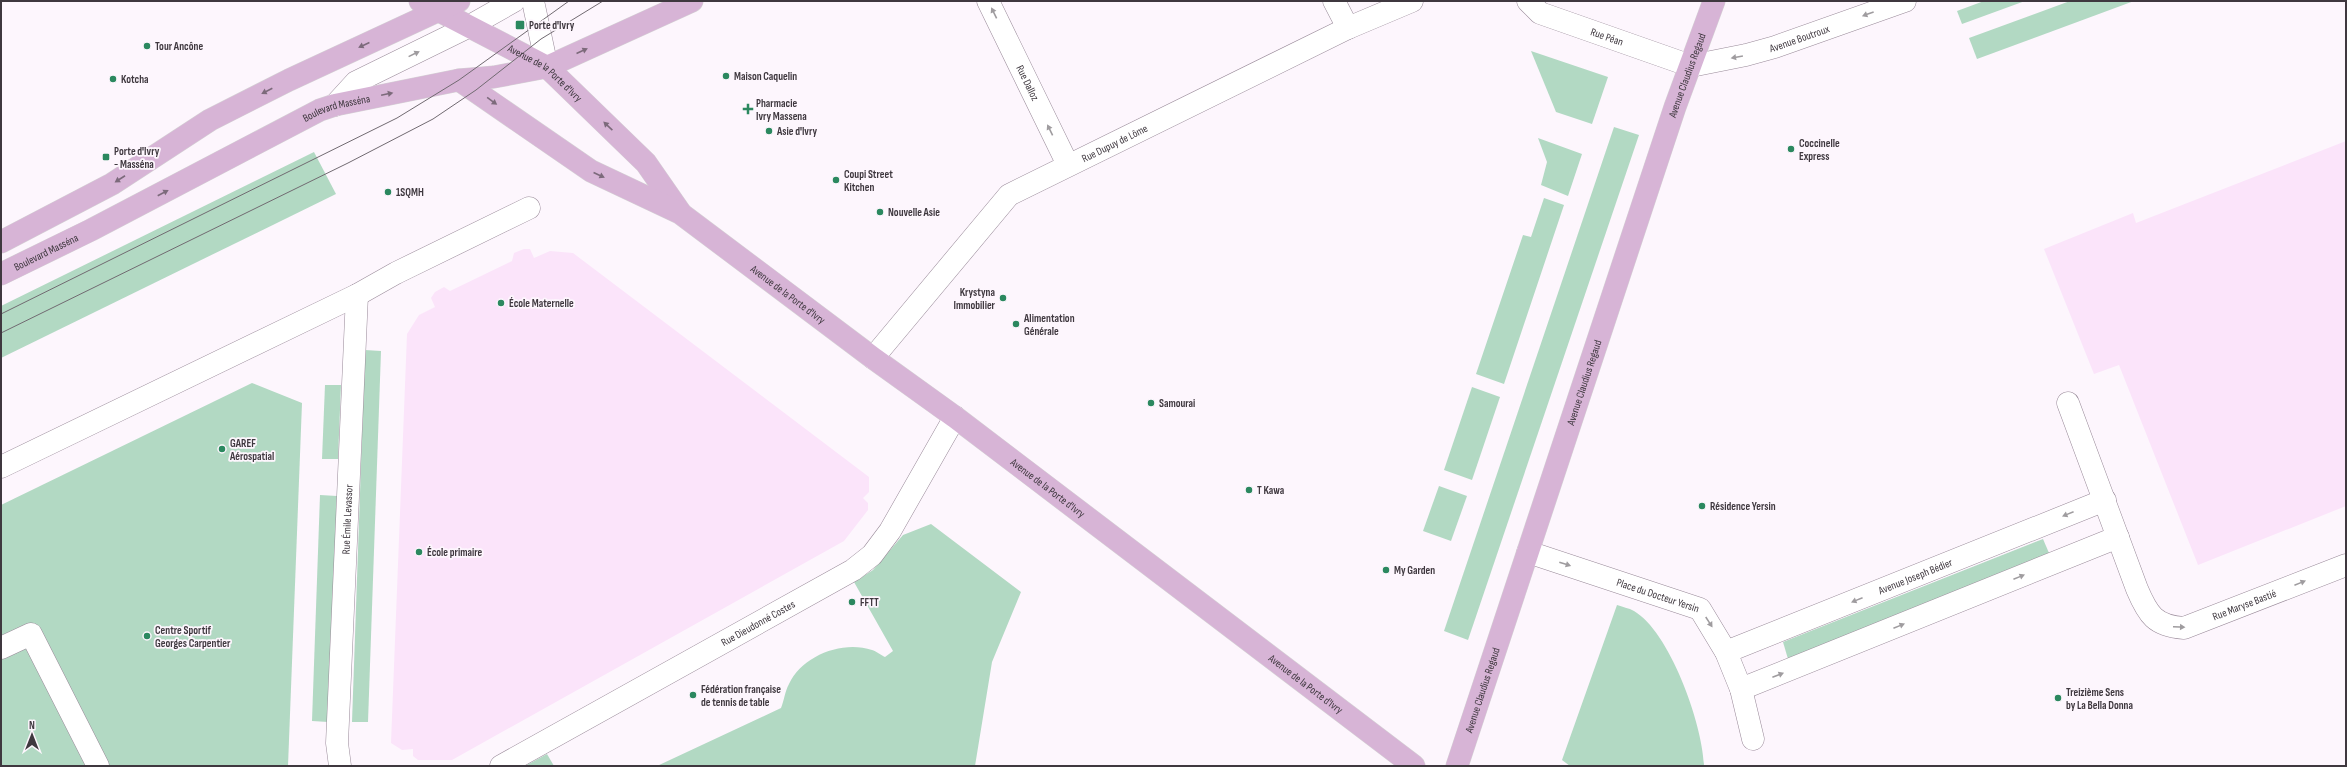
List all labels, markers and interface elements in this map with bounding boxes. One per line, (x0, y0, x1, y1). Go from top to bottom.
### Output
one-way arrow (991, 8, 997, 19)
one-way arrow (1861, 11, 1873, 17)
marker: Porte d'Ivry (514, 19, 526, 31)
place label: Porte d'Ivry (529, 19, 575, 32)
street label: Avenue Boutroux (1767, 22, 1831, 55)
street label: Rue Péan (1589, 25, 1625, 48)
street label: Avenue Claudius Regaud (1665, 31, 1708, 120)
place label: Tour Ancône (155, 40, 203, 53)
marker: Tour Ancône (142, 41, 152, 51)
street label: Avenue de la Porte d'Ivry (505, 41, 586, 105)
one-way arrow (359, 42, 370, 48)
one-way arrow (577, 48, 588, 54)
one-way arrow (408, 51, 419, 57)
one-way arrow (1731, 54, 1743, 60)
street label: Rue Dalloz (1014, 63, 1042, 103)
place label: Maison Caquelin (734, 70, 797, 83)
marker: Maison Caquelin (721, 71, 731, 81)
place label: Kotcha (121, 73, 149, 86)
marker: Kotcha (108, 74, 118, 84)
one-way arrow (261, 88, 273, 94)
one-way arrow (381, 91, 393, 97)
street label: Boulevard Masséna (300, 92, 371, 124)
one-way arrow (486, 97, 497, 105)
place label: Pharmacie Ivry Massena (756, 97, 807, 123)
marker: Pharmacie Ivry Massena (743, 104, 753, 114)
street label: Rue Dupuy de Lôme (1079, 121, 1150, 165)
one-way arrow (603, 122, 613, 131)
one-way arrow (1047, 124, 1054, 136)
place label: Asie d'Ivry (776, 125, 817, 138)
marker: Asie d'Ivry (764, 126, 774, 136)
place label: Coccinelle Express (1799, 137, 1840, 163)
marker: Coccinelle Express (1786, 144, 1796, 154)
place label: Porte d'Ivry - Masséna (114, 145, 160, 171)
marker: Porte d'Ivry - Masséna (101, 152, 111, 162)
place label: Coupi Street Kitchen (844, 168, 893, 194)
one-way arrow (593, 172, 604, 178)
one-way arrow (114, 175, 125, 183)
marker: Coupi Street Kitchen (831, 175, 841, 185)
place label: 1SQMH (396, 186, 424, 199)
marker: 1SQMH (383, 187, 393, 197)
one-way arrow (157, 189, 169, 196)
place label: Nouvelle Asie (888, 206, 940, 219)
marker: Nouvelle Asie (875, 207, 885, 217)
street label: Boulevard Masséna (12, 231, 80, 273)
street label: Avenue de la Porte d'Ivry (748, 261, 829, 327)
place label: Krystyna Immobilier (953, 286, 996, 312)
marker: Krystyna Immobilier (998, 293, 1008, 303)
place label: École Maternelle (509, 297, 574, 310)
marker: École Maternelle (496, 298, 506, 308)
place label: Alimentation Générale (1023, 312, 1075, 338)
marker: Alimentation Générale (1011, 319, 1021, 329)
street label: Avenue Claudius Regaud (1563, 338, 1604, 428)
place label: Samourai (1159, 397, 1195, 410)
marker: Samourai (1146, 398, 1156, 408)
place label: GAREF Aérospatial (229, 437, 274, 463)
marker: GAREF Aérospatial (217, 444, 227, 454)
street label: Avenue de la Porte d'Ivry (1008, 455, 1088, 521)
street label: Rue Émile Levassor (339, 484, 355, 555)
place label: T Kawa (1257, 484, 1285, 497)
marker: T Kawa (1244, 485, 1254, 495)
place label: Résidence Yersin (1710, 500, 1776, 513)
marker: Résidence Yersin (1697, 501, 1707, 511)
one-way arrow (2062, 512, 2074, 518)
place label: École primaire (427, 546, 482, 559)
marker: École primaire (414, 547, 424, 557)
street label: Avenue Joseph Bédier (1876, 555, 1954, 597)
one-way arrow (1559, 561, 1571, 567)
place label: My Garden (1394, 564, 1435, 577)
marker: My Garden (1381, 565, 1391, 575)
one-way arrow (2014, 574, 2026, 580)
street label: Place du Docteur Yersin (1615, 575, 1701, 615)
one-way arrow (2295, 580, 2307, 586)
street label: Rue Maryse Bastié (2211, 586, 2278, 623)
place label: FFTT (860, 596, 879, 609)
street label: Rue Dieudonné Costes (719, 597, 797, 649)
marker: FFTT (847, 597, 857, 607)
one-way arrow (1851, 598, 1863, 604)
one-way arrow (1705, 616, 1712, 628)
one-way arrow (1893, 623, 1905, 629)
place label: Centre Sportif Georges Carpentier (155, 624, 231, 650)
one-way arrow (2172, 624, 2185, 631)
marker: Centre Sportif Georges Carpentier (142, 631, 152, 641)
street label: Avenue Claudius Regaud (1462, 645, 1502, 735)
street label: Avenue de la Porte d'Ivry (1265, 651, 1346, 717)
one-way arrow (1772, 671, 1784, 677)
place label: Fédération française de tennis de table (701, 683, 781, 709)
place label: Treizième Sens by La Bella Donna (2066, 686, 2133, 712)
marker: Fédération française de tennis de table (688, 690, 698, 700)
marker: Treizième Sens by La Bella Donna (2053, 693, 2063, 703)
north arrow (12, 715, 52, 755)
text: N (29, 719, 35, 732)

